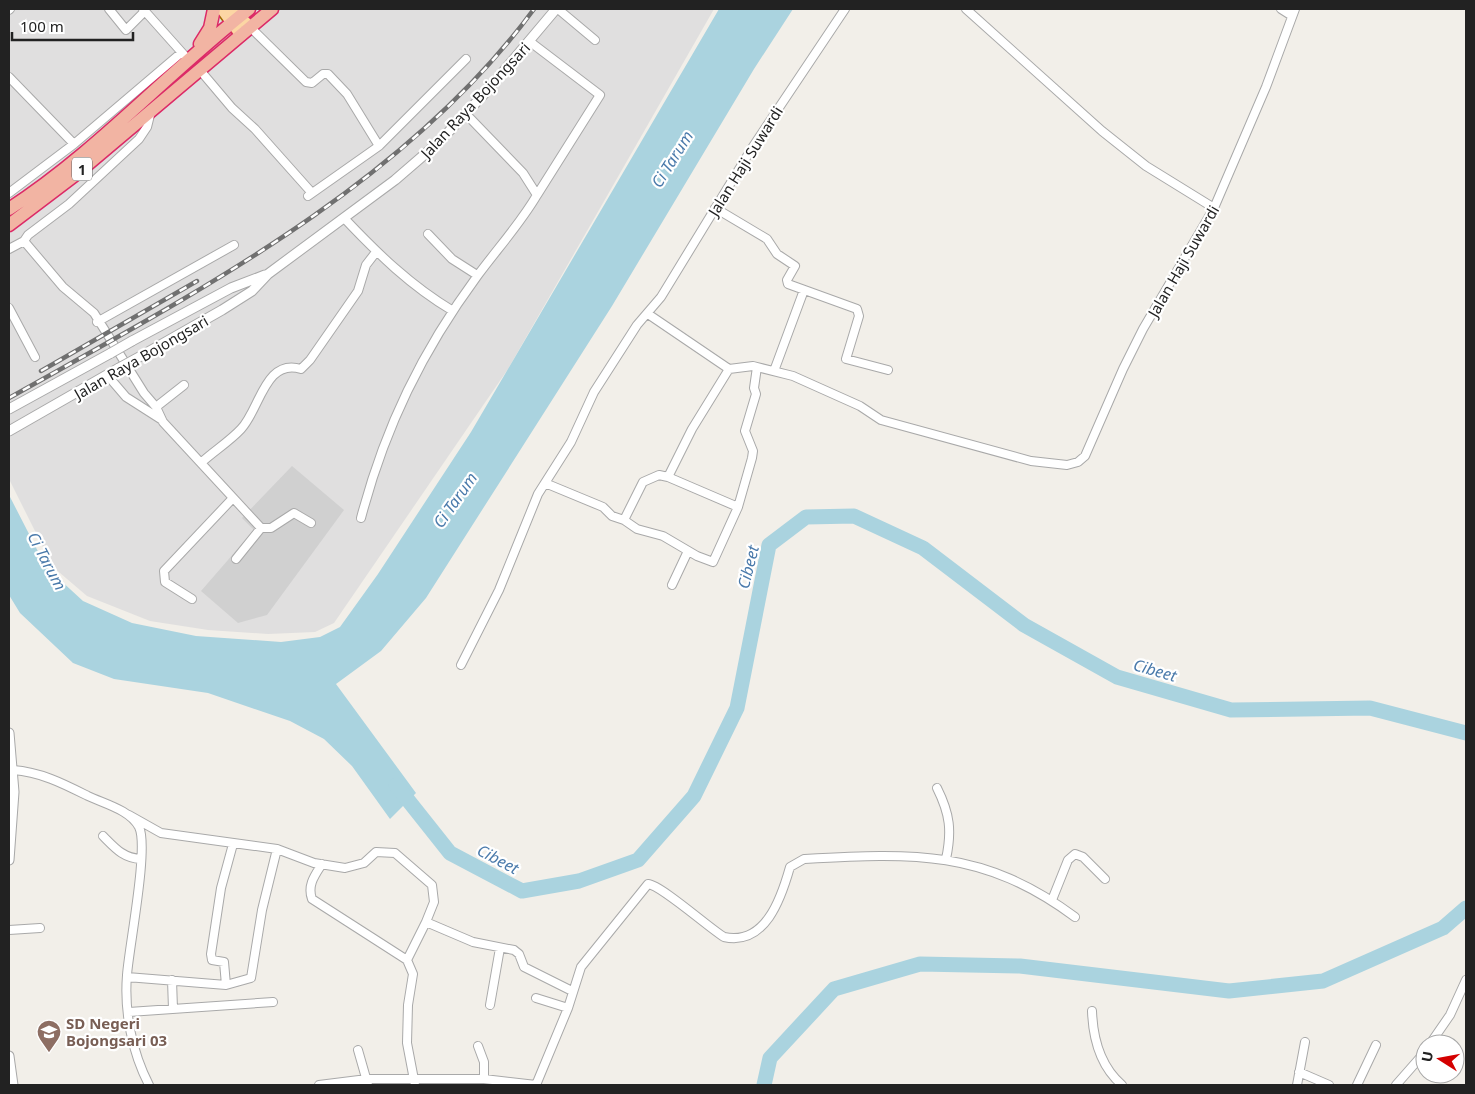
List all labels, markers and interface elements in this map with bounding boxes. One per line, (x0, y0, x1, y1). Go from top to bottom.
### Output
scale bar (12, 10, 134, 42)
text: 100 m (20, 16, 64, 36)
street label: Jalan Raya Bojongsari (415, 38, 534, 164)
street label: Jalan Haji Suwardi (702, 102, 787, 221)
water label: Ci Tarum (646, 126, 698, 192)
road number: 1 (72, 157, 92, 180)
street label: Jalan Haji Suwardi (1142, 202, 1223, 322)
street label: Jalan Raya Bojongsari (69, 310, 212, 405)
water label: Ci Tarum (428, 468, 482, 532)
water label: Ci Tarum (22, 528, 72, 594)
water label: Cibeet (732, 542, 764, 591)
water label: Cibeet (1131, 653, 1180, 687)
water label: Cibeet (473, 839, 523, 879)
place label: SD Negeri Bojongsari 03 (66, 1013, 167, 1050)
school or university icon: SD Negeri Bojongsari 03 (36, 1019, 62, 1053)
north arrow (1415, 1034, 1465, 1084)
text: U (1416, 1049, 1437, 1063)

